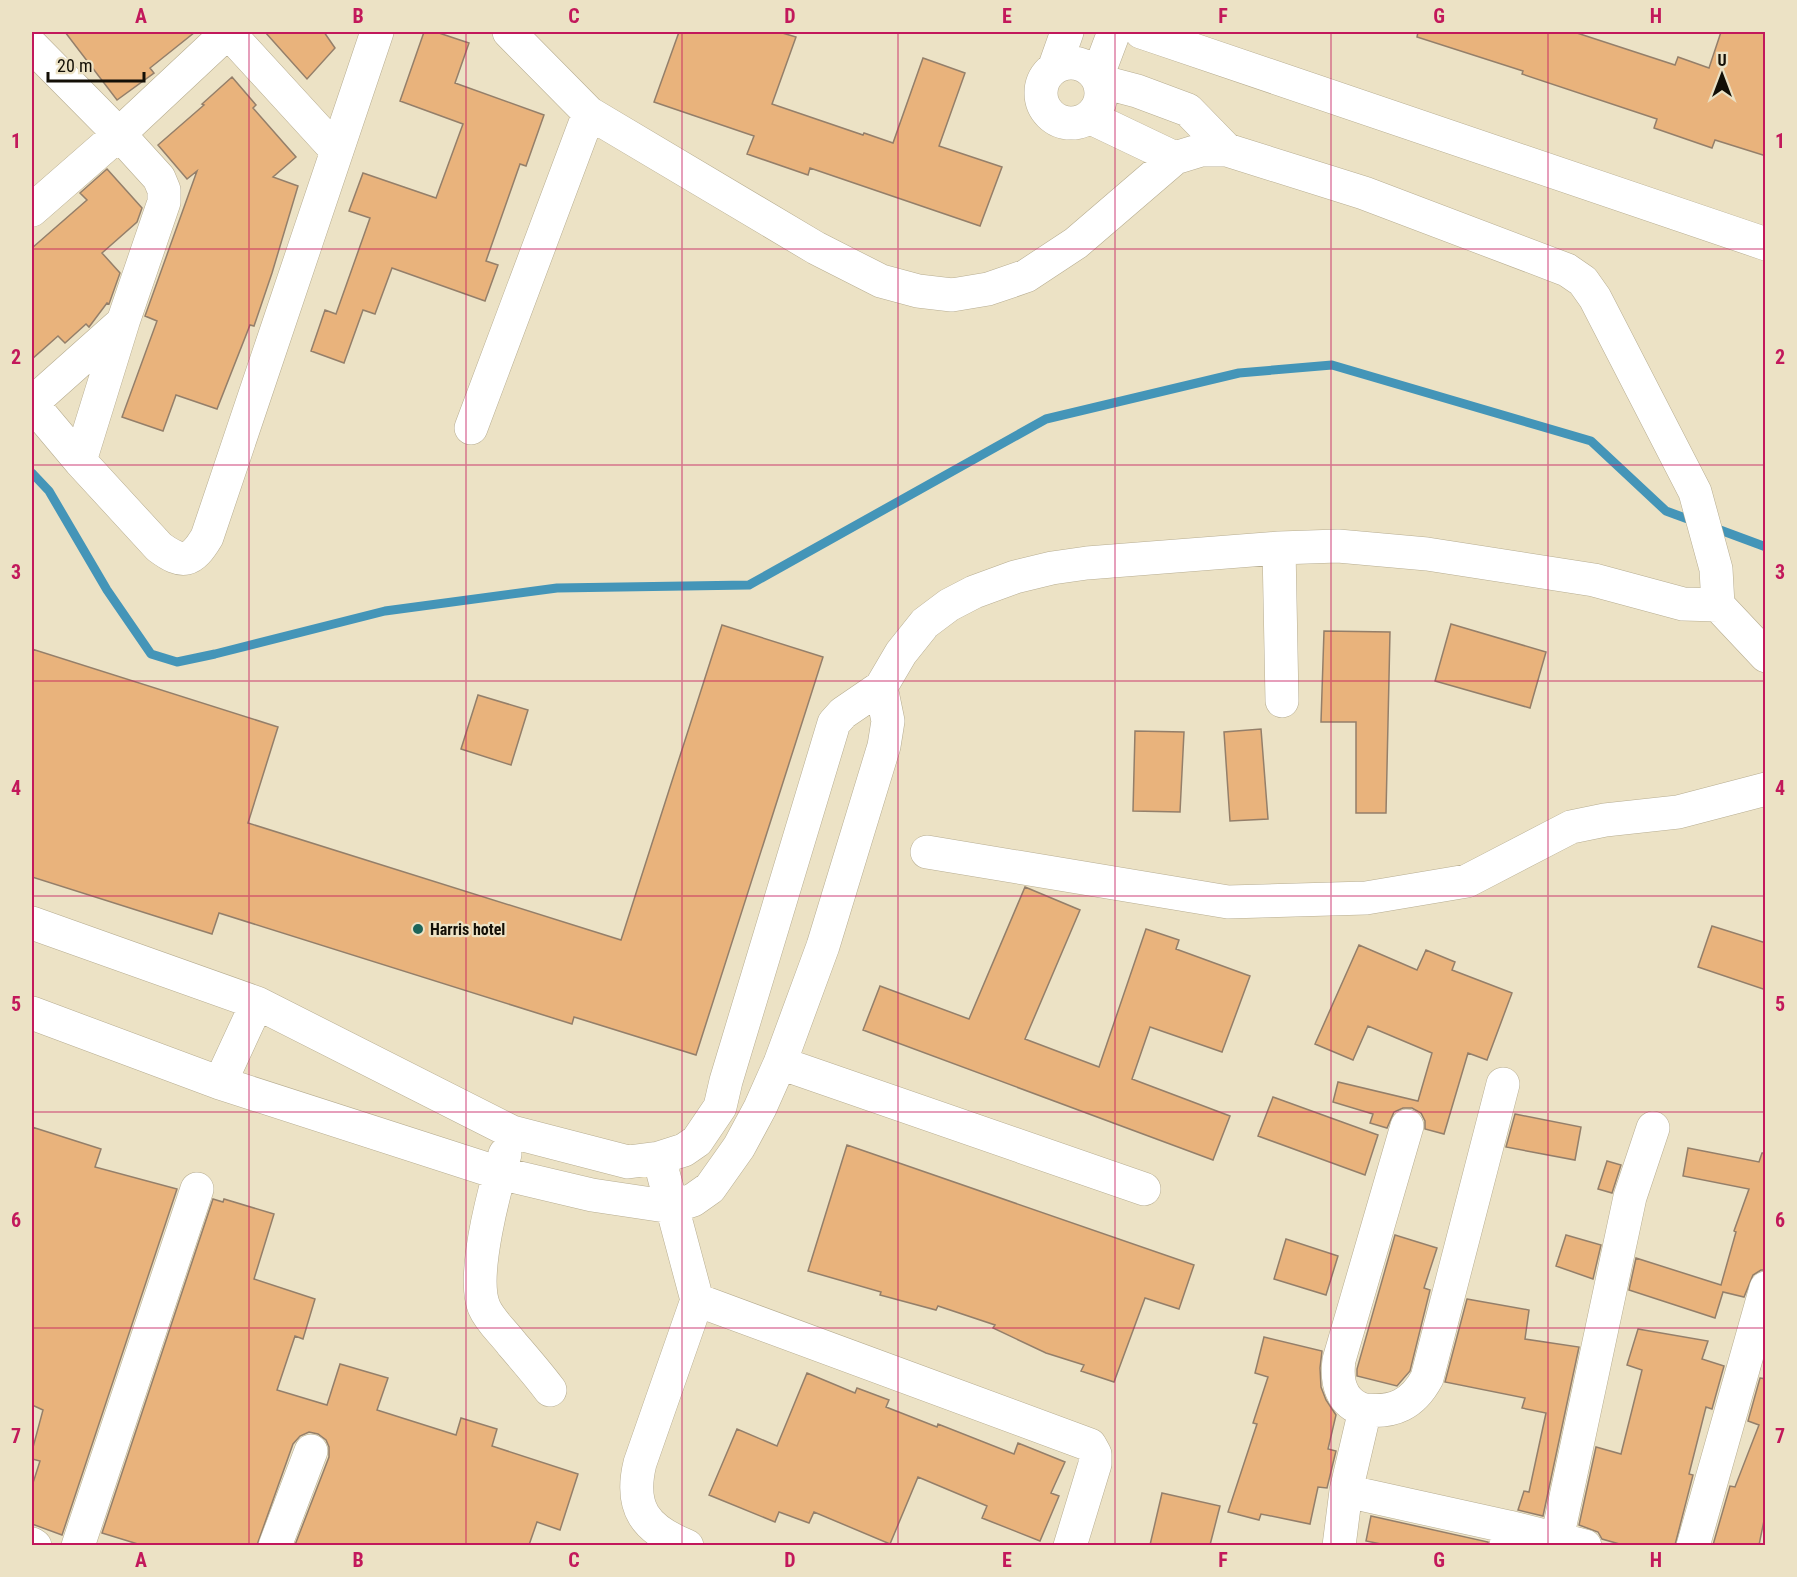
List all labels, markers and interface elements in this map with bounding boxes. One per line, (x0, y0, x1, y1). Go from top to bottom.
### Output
text: A (135, 4, 147, 28)
text: B (352, 4, 364, 28)
text: C (568, 4, 580, 28)
text: D (784, 4, 796, 28)
text: E (1002, 4, 1012, 28)
text: F (1218, 4, 1228, 28)
text: G (1433, 4, 1445, 28)
text: H (1650, 4, 1662, 28)
scale bar (48, 45, 144, 83)
north arrow (1692, 45, 1752, 105)
text: U (1717, 51, 1727, 70)
text: 20 m (57, 55, 92, 76)
text: 1 (11, 129, 21, 153)
text: 1 (1775, 129, 1785, 153)
text: 2 (11, 345, 21, 369)
text: 2 (1775, 345, 1785, 369)
text: 3 (11, 560, 21, 584)
text: 3 (1775, 560, 1785, 584)
text: 4 (11, 776, 21, 800)
text: 4 (1775, 776, 1785, 800)
place label: Harris hotel (430, 920, 505, 939)
marker: Harris hotel (411, 922, 425, 936)
text: 5 (11, 992, 21, 1016)
text: 5 (1775, 992, 1785, 1016)
text: 6 (11, 1208, 21, 1232)
text: 6 (1775, 1208, 1785, 1232)
text: 7 (11, 1424, 21, 1448)
text: 7 (1775, 1424, 1785, 1448)
text: A (135, 1548, 147, 1572)
text: B (352, 1548, 364, 1572)
text: C (568, 1548, 580, 1572)
text: D (784, 1548, 796, 1572)
text: E (1002, 1548, 1012, 1572)
text: F (1218, 1548, 1228, 1572)
text: G (1433, 1548, 1445, 1572)
text: H (1650, 1548, 1662, 1572)

